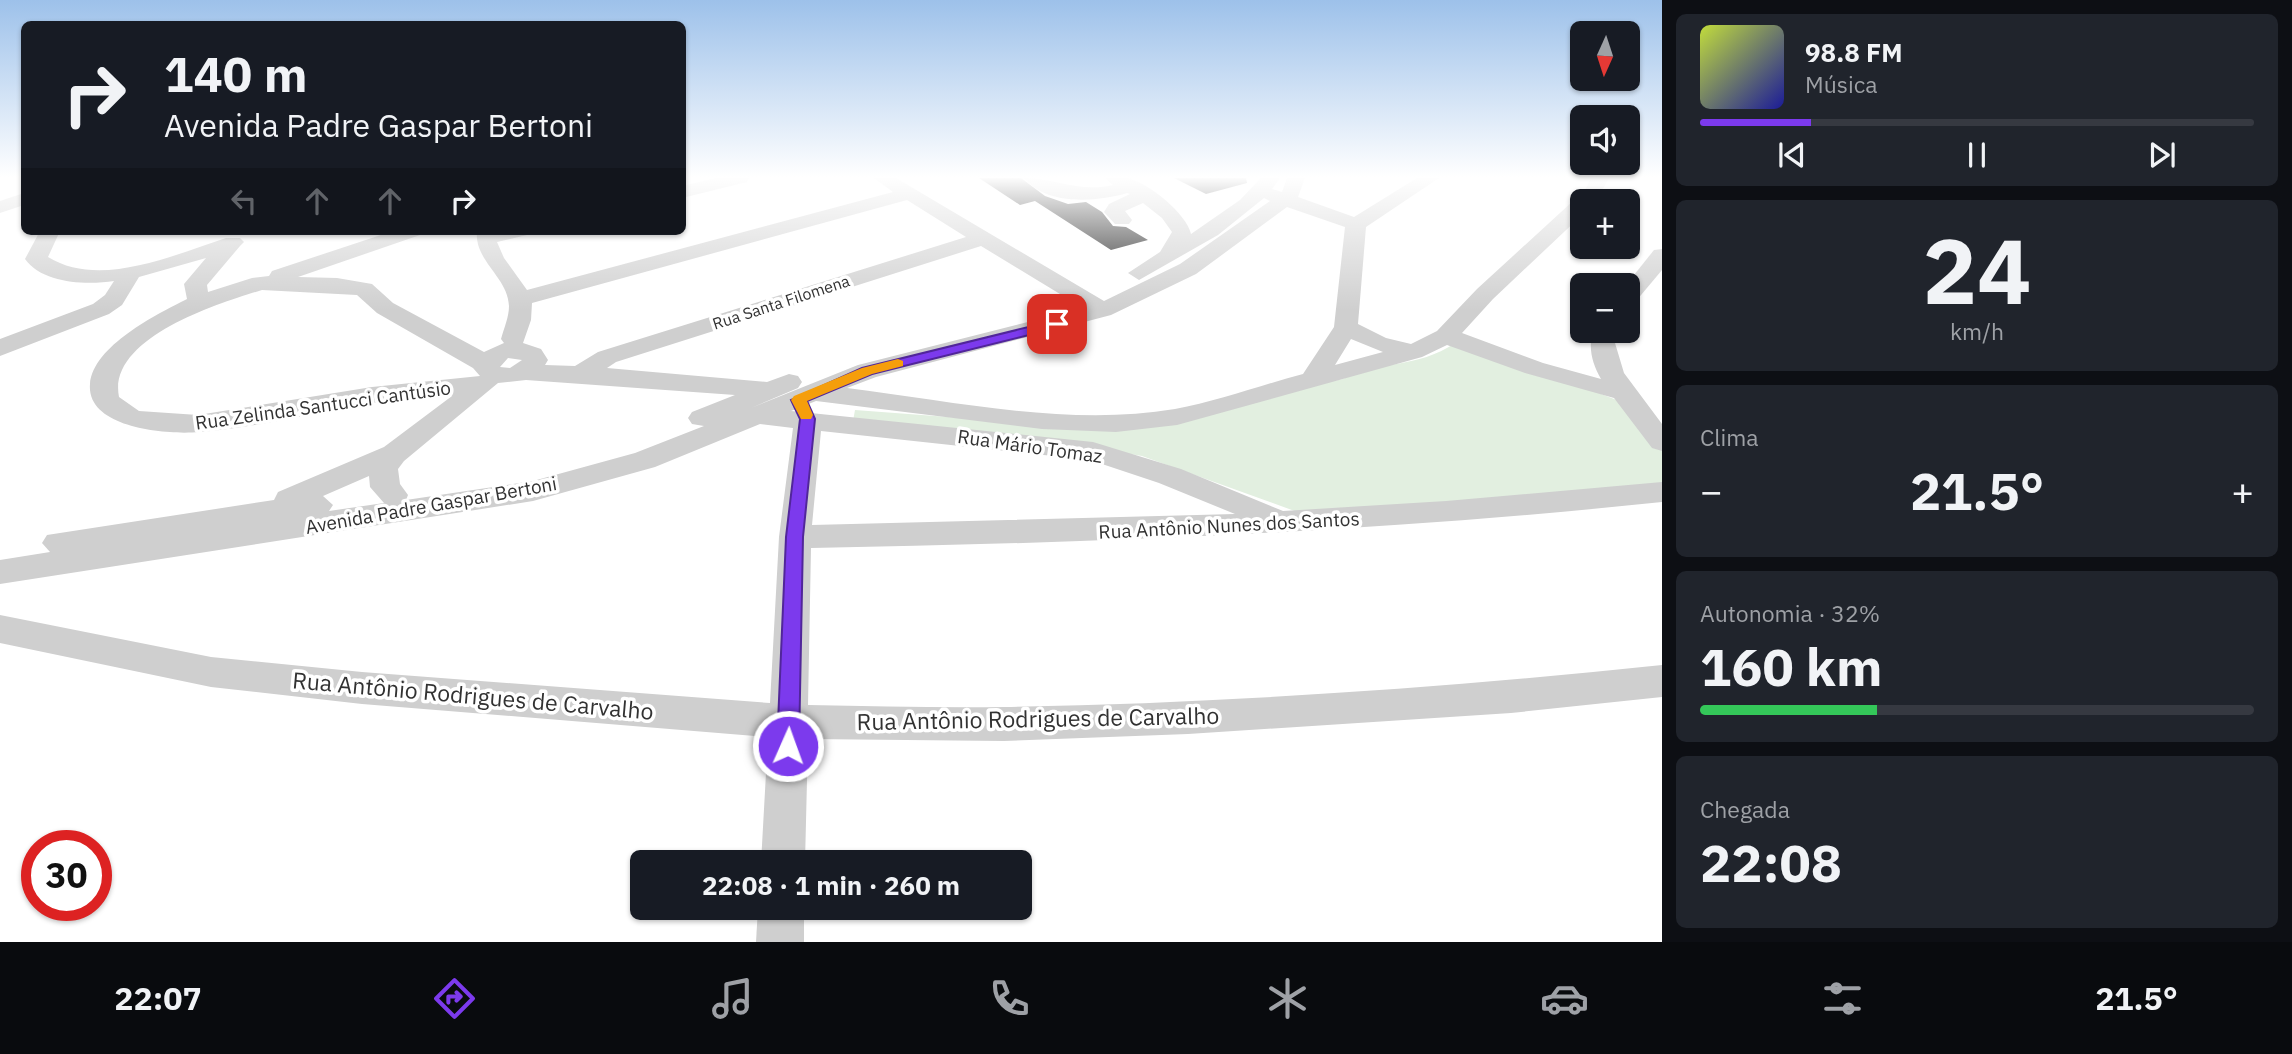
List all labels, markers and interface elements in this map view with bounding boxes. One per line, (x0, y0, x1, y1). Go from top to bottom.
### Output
north arrow (1570, 21, 1640, 91)
map controls (1570, 21, 1640, 343)
text: 98.8 FM (1805, 35, 1903, 69)
text: 140 m (164, 42, 308, 105)
icon: right (49, 49, 140, 140)
text: Música (1805, 69, 1878, 99)
text: Avenida Padre Gaspar Bertoni (164, 104, 593, 146)
button: sound (1570, 105, 1640, 175)
icon: previous (1773, 136, 1811, 174)
icon: pause (1958, 136, 1996, 174)
icon: next (2143, 136, 2181, 174)
icon: left (225, 182, 263, 220)
icon: ahead (298, 182, 336, 220)
icon: ahead (371, 182, 409, 220)
icon: right (444, 182, 482, 220)
button: + (1570, 189, 1640, 259)
text: 24 (1922, 211, 2032, 329)
street label: Rua Santa Filomena (710, 270, 853, 334)
button: − (1570, 273, 1640, 343)
pin (1027, 294, 1087, 354)
icon: arrive (1038, 305, 1076, 343)
text: km/h (1950, 316, 2004, 346)
street label: Rua Zelinda Santucci Cantúsio (194, 375, 452, 435)
text: Clima (1700, 422, 1759, 452)
street label: Rua Mário Tomaz (956, 424, 1104, 468)
text: 21.5° (1910, 457, 2044, 524)
text: − (1700, 466, 1723, 515)
text: + (2231, 466, 2254, 515)
street label: Avenida Padre Gaspar Bertoni (303, 471, 559, 539)
street label: Rua Antônio Nunes dos Santos (1098, 506, 1360, 544)
text: Autonomia · 32% (1700, 598, 1880, 628)
text: 160 km (1700, 633, 1882, 700)
street label: Rua Antônio Rodrigues de Carvalho (291, 664, 655, 726)
street label: Rua Antônio Rodrigues de Carvalho (856, 700, 1220, 736)
position arrow (751, 709, 825, 783)
text: Chegada (1700, 794, 1790, 824)
text: 22:08 (1700, 829, 1842, 896)
speed limit sign: 30 (21, 830, 112, 921)
text: 22:08 · 1 min · 260 m (702, 868, 960, 902)
icon: directions (430, 974, 479, 1023)
icon: music (708, 974, 757, 1023)
icon: phone (985, 974, 1034, 1023)
icon: climate (1263, 974, 1312, 1023)
icon: car (1540, 974, 1589, 1023)
icon: filters (1818, 974, 1867, 1023)
text: 22:07 (114, 977, 202, 1019)
text: 21.5° (2095, 977, 2178, 1019)

